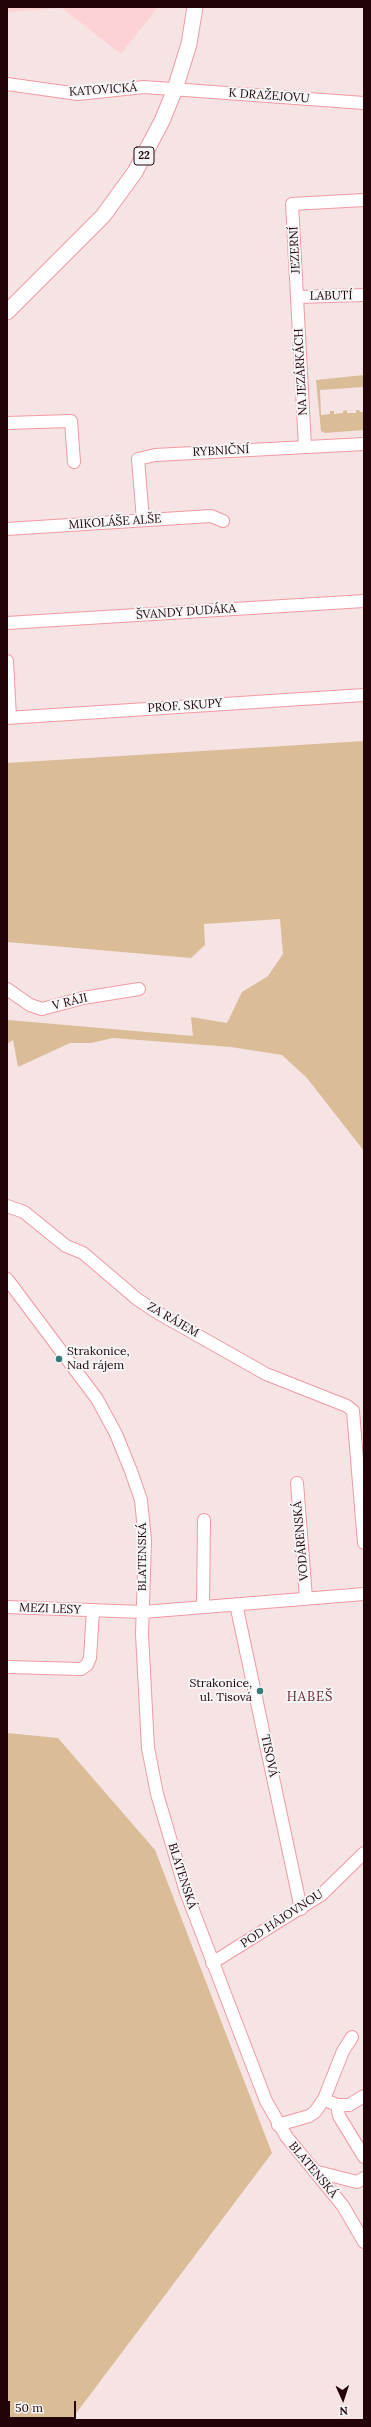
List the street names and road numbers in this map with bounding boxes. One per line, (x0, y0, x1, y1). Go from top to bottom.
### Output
street label: KATOVICKÁ (68, 80, 138, 100)
street label: K DRAŽEJOVU (228, 86, 310, 106)
road number: 22 (134, 147, 154, 165)
street label: JEZERNÍ (287, 226, 303, 274)
street label: LABUTÍ (309, 288, 353, 304)
street label: NA JEZÁRKÁCH (292, 328, 310, 416)
street label: RYBNIČNÍ (192, 442, 250, 460)
street label: MIKOLÁŠE ALŠE (68, 512, 162, 532)
street label: ŠVANDY DUDÁKA (136, 601, 236, 623)
street label: PROF. SKUPY (147, 696, 223, 716)
street label: V RÁJI (51, 991, 89, 1013)
street label: ZA RÁJEM (145, 1299, 201, 1341)
street label: VODÁRENSKÁ (290, 1501, 312, 1581)
street label: BLATENSKÁ (136, 1523, 150, 1591)
street label: MEZI LESY (19, 1601, 81, 1617)
street label: TISOVÁ (258, 1734, 280, 1778)
street label: BLATENSKÁ (165, 1841, 199, 1911)
street label: POD HÁJOVNOU (238, 1887, 326, 1951)
street label: BLATENSKÁ (285, 2139, 341, 2201)

